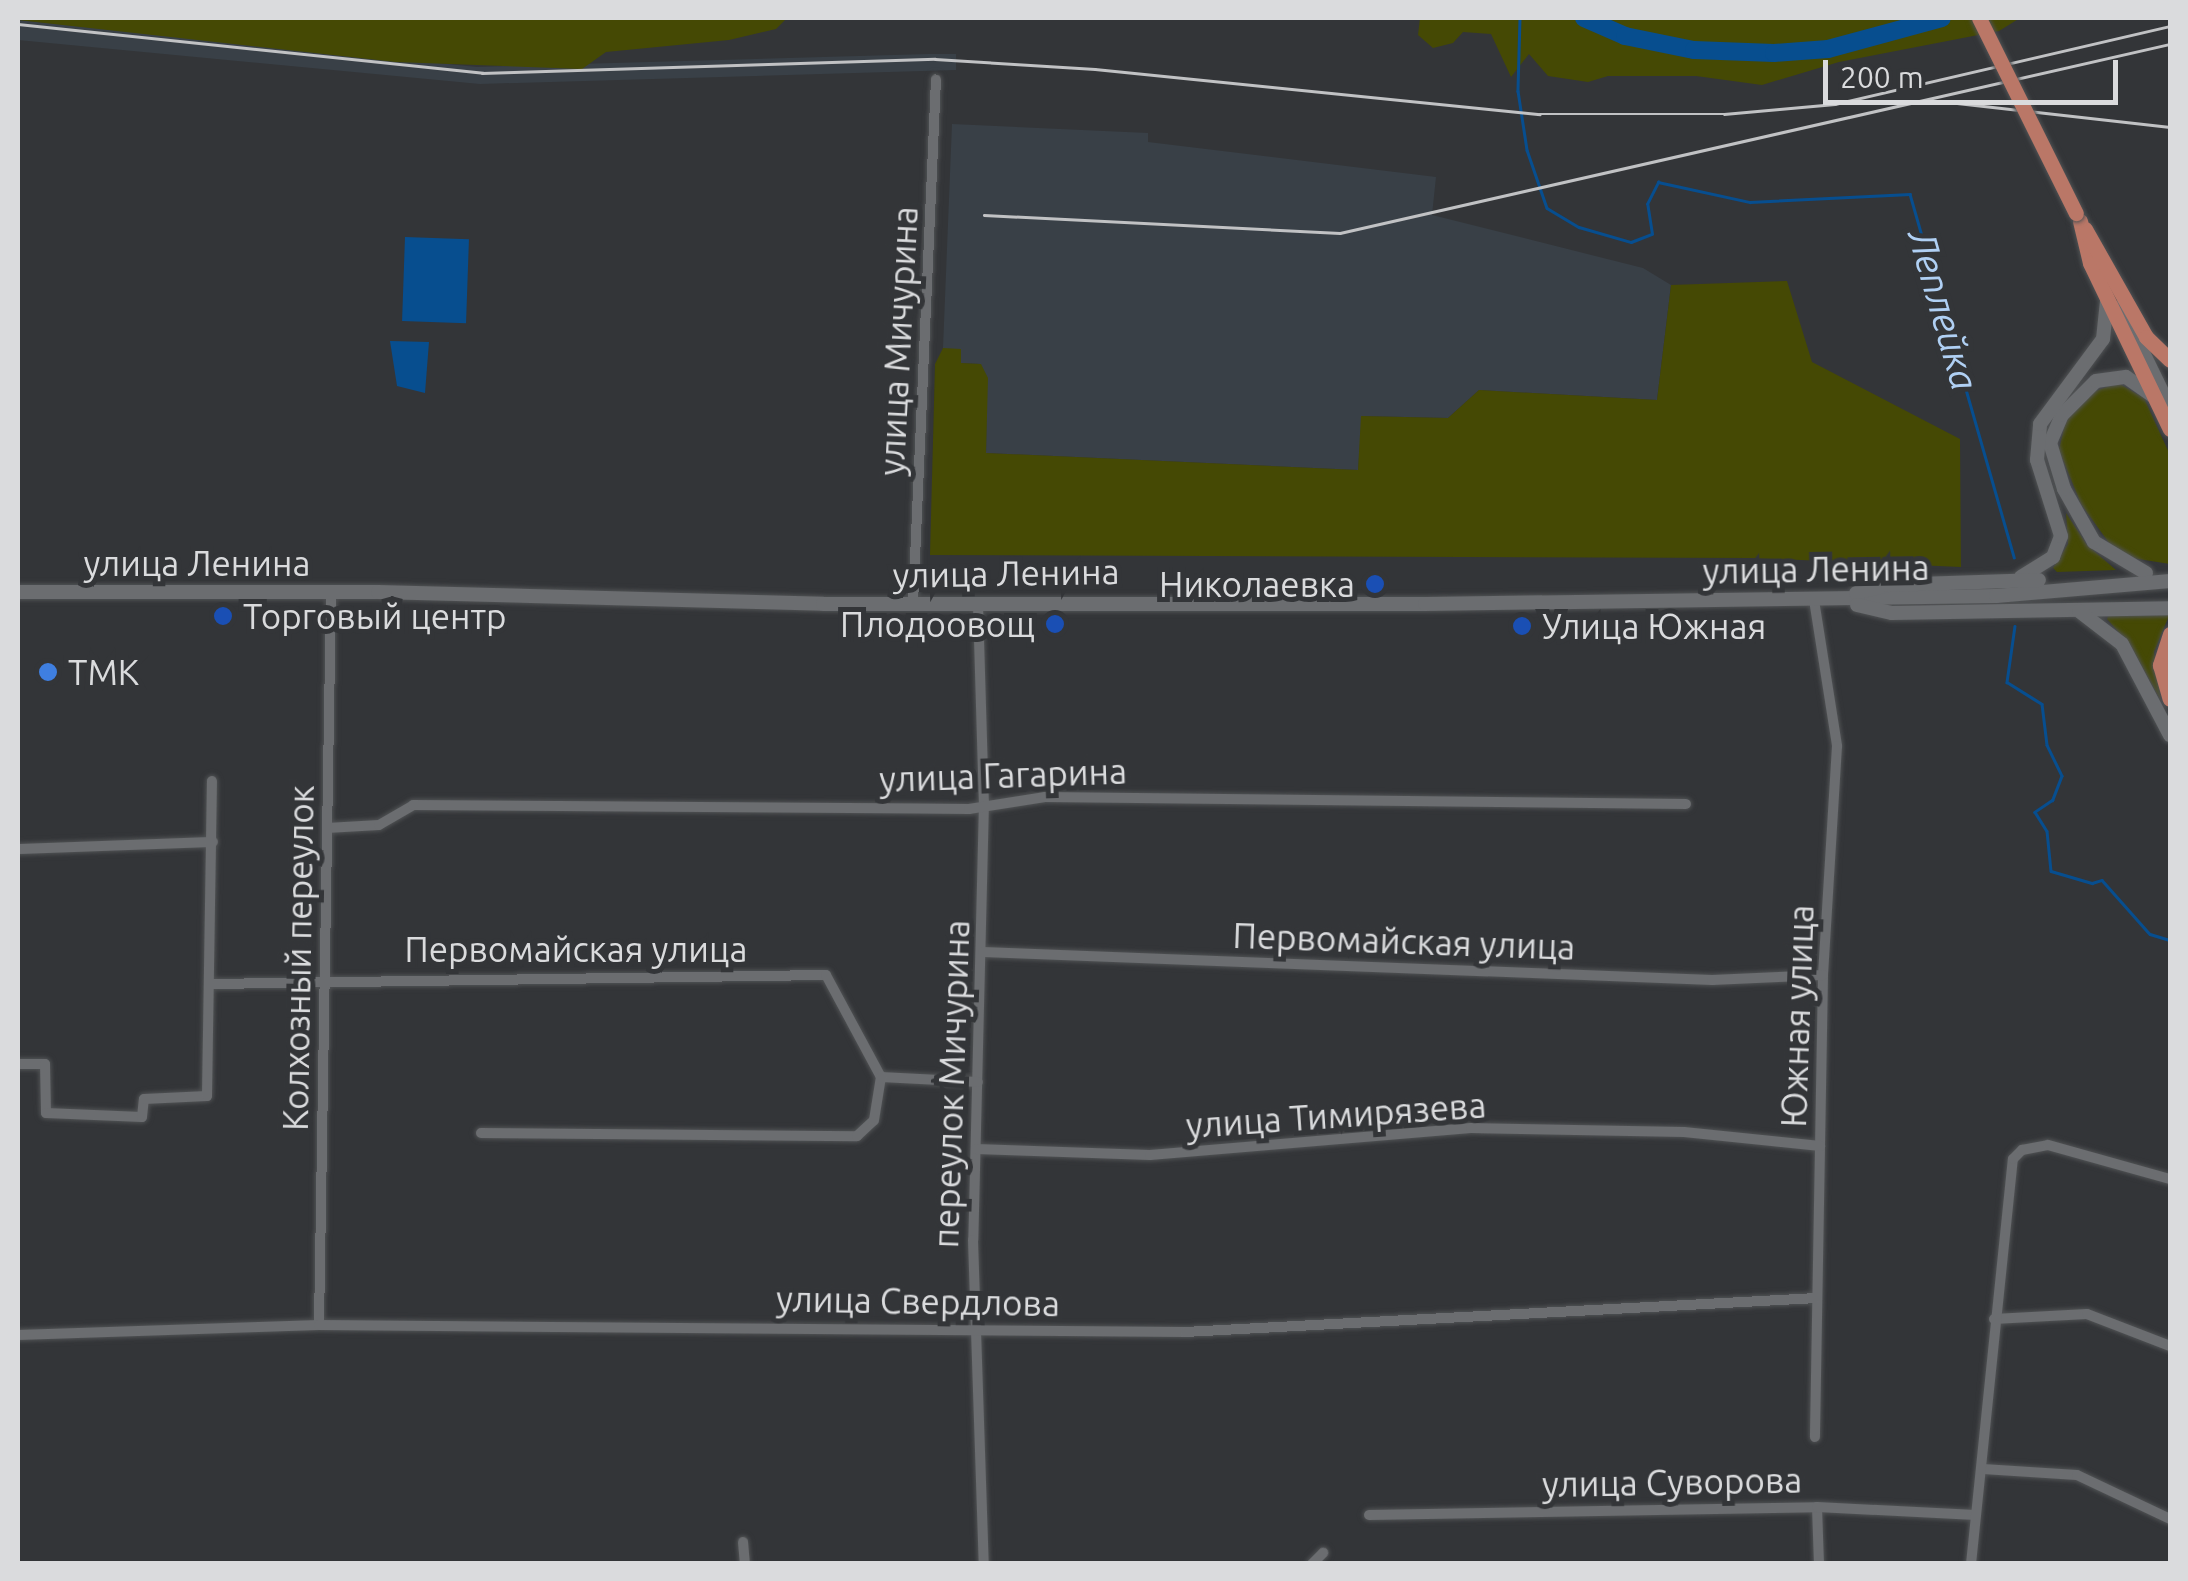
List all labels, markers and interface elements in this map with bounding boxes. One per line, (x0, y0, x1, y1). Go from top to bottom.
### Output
scale bar (1828, 40, 2123, 102)
text: 200 m (1840, 60, 1924, 94)
street label: улица Мичурина (870, 205, 926, 477)
water label: Леплейка (1898, 225, 1988, 395)
street label: улица Ленина (84, 542, 310, 584)
street label: улица Ленина (1702, 546, 1930, 592)
street label: улица Ленина (892, 550, 1120, 596)
place label: Николаевка (1159, 563, 1355, 605)
marker: Николаевка (1364, 573, 1386, 595)
place label: Торговый центр (243, 595, 507, 637)
place label: Плодоовощ (840, 603, 1035, 645)
marker: Торговый центр (212, 605, 234, 627)
place label: Улица Южная (1542, 605, 1766, 647)
marker: Плодоовощ (1044, 613, 1066, 635)
marker: Улица Южная (1511, 615, 1533, 637)
place label: ТМК (68, 651, 139, 693)
marker: ТМК (37, 661, 59, 683)
street label: улица Гагарина (878, 750, 1128, 800)
street label: Колхозный переулок (274, 785, 322, 1131)
street label: Южная улица (1772, 904, 1822, 1128)
street label: Первомайская улица (1232, 914, 1576, 968)
street label: переулок Мичурина (924, 919, 978, 1249)
street label: Первомайская улица (405, 928, 747, 970)
street label: улица Тимирязева (1184, 1084, 1488, 1146)
street label: улица Свердлова (776, 1278, 1060, 1324)
street label: улица Суворова (1542, 1459, 1802, 1505)

